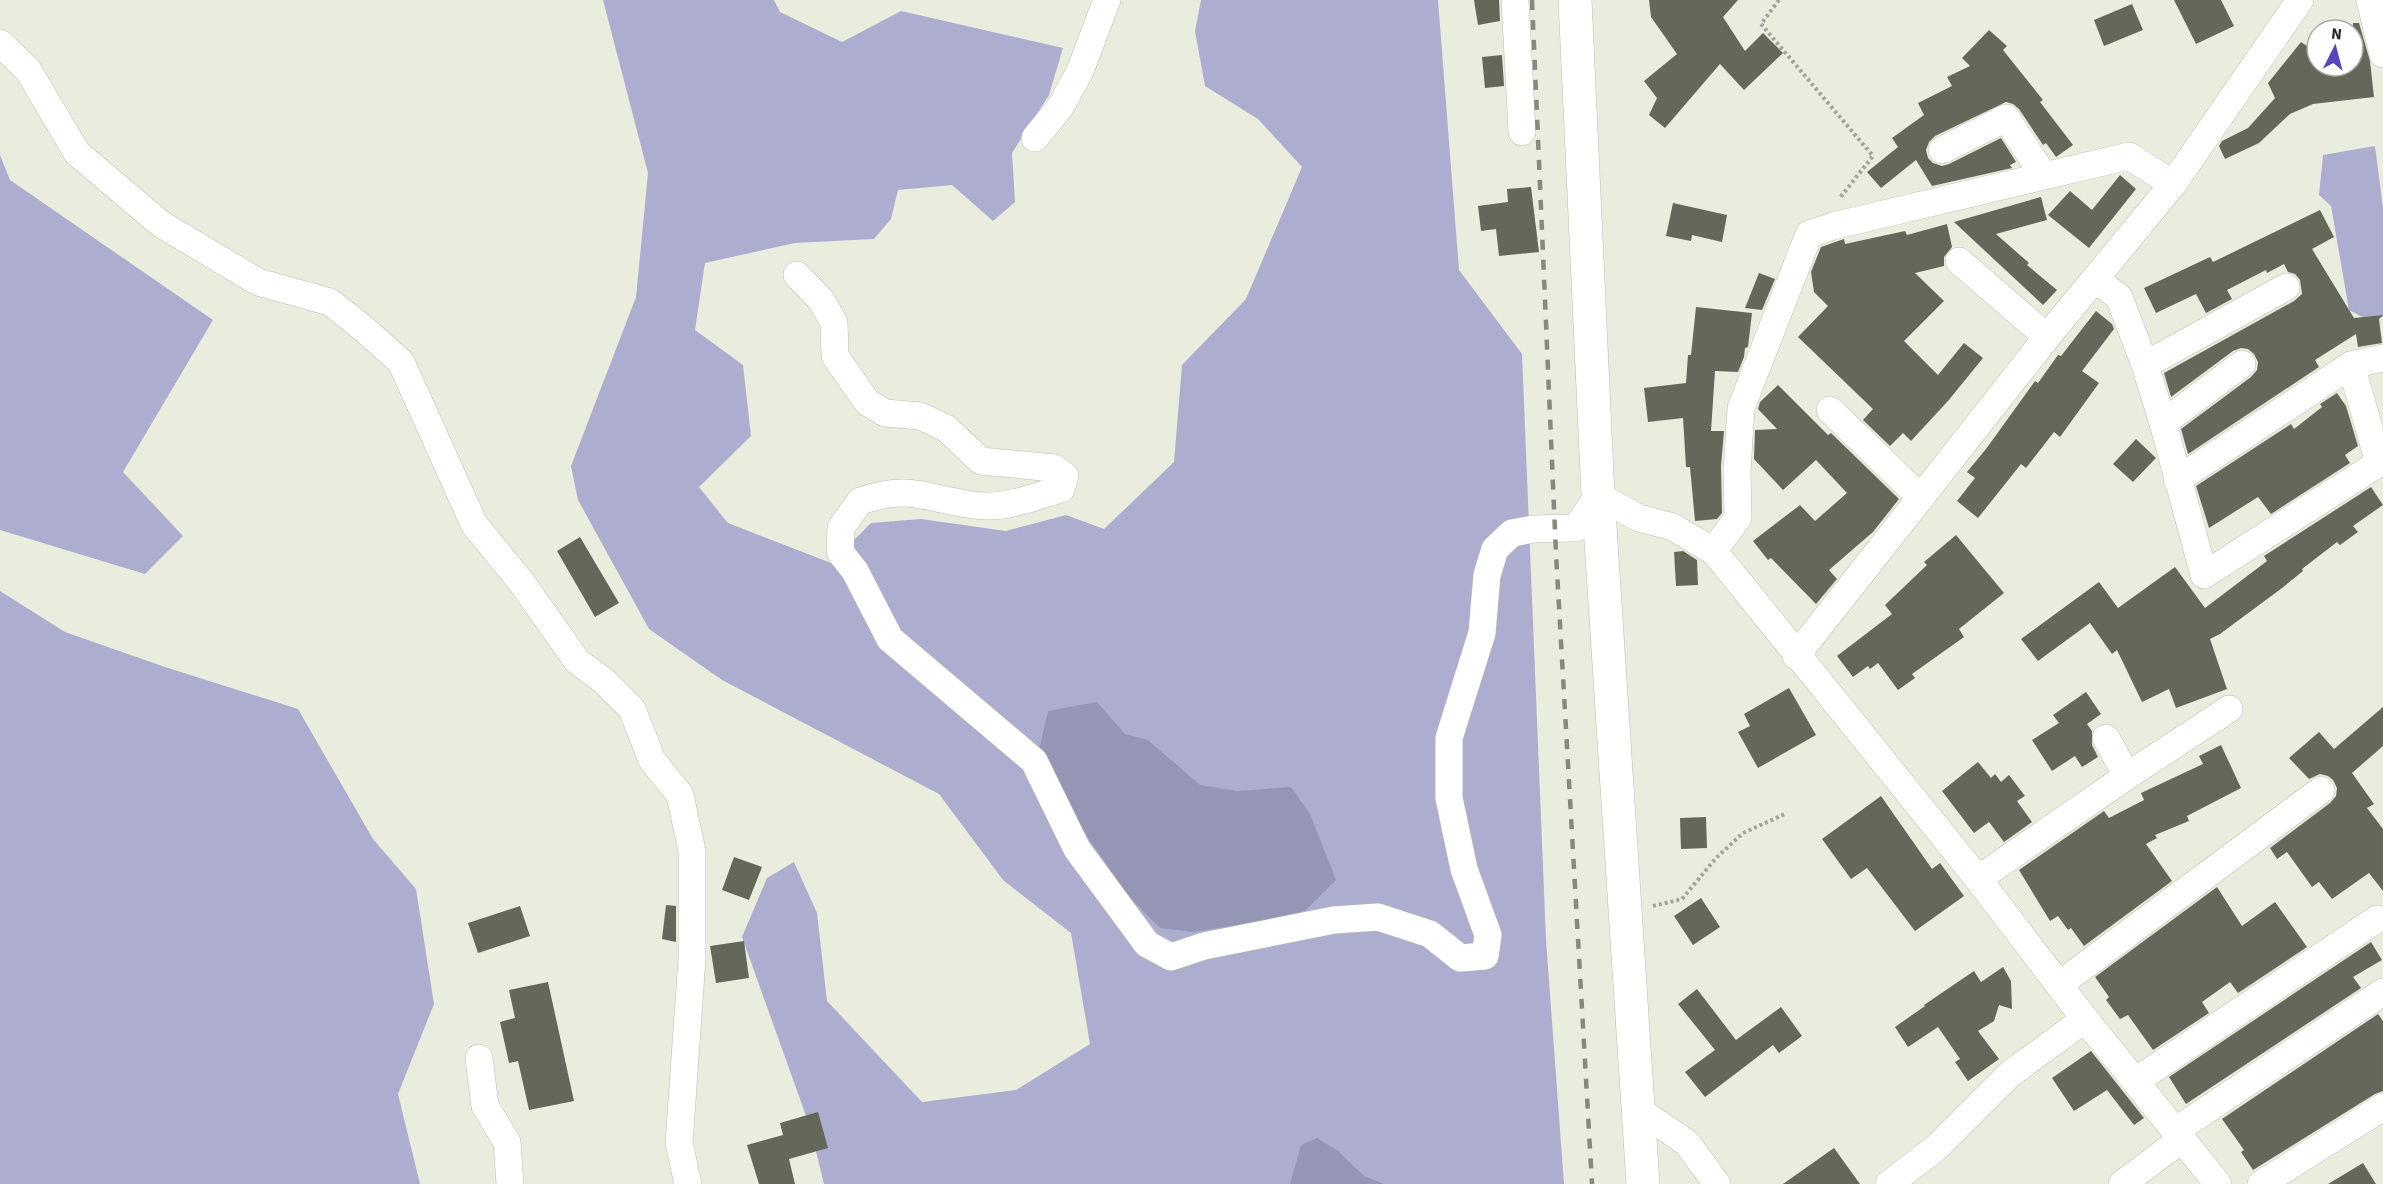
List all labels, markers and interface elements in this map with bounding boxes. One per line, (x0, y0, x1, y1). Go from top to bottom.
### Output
north arrow (2305, 18, 2365, 78)
text: N (2330, 23, 2343, 46)

